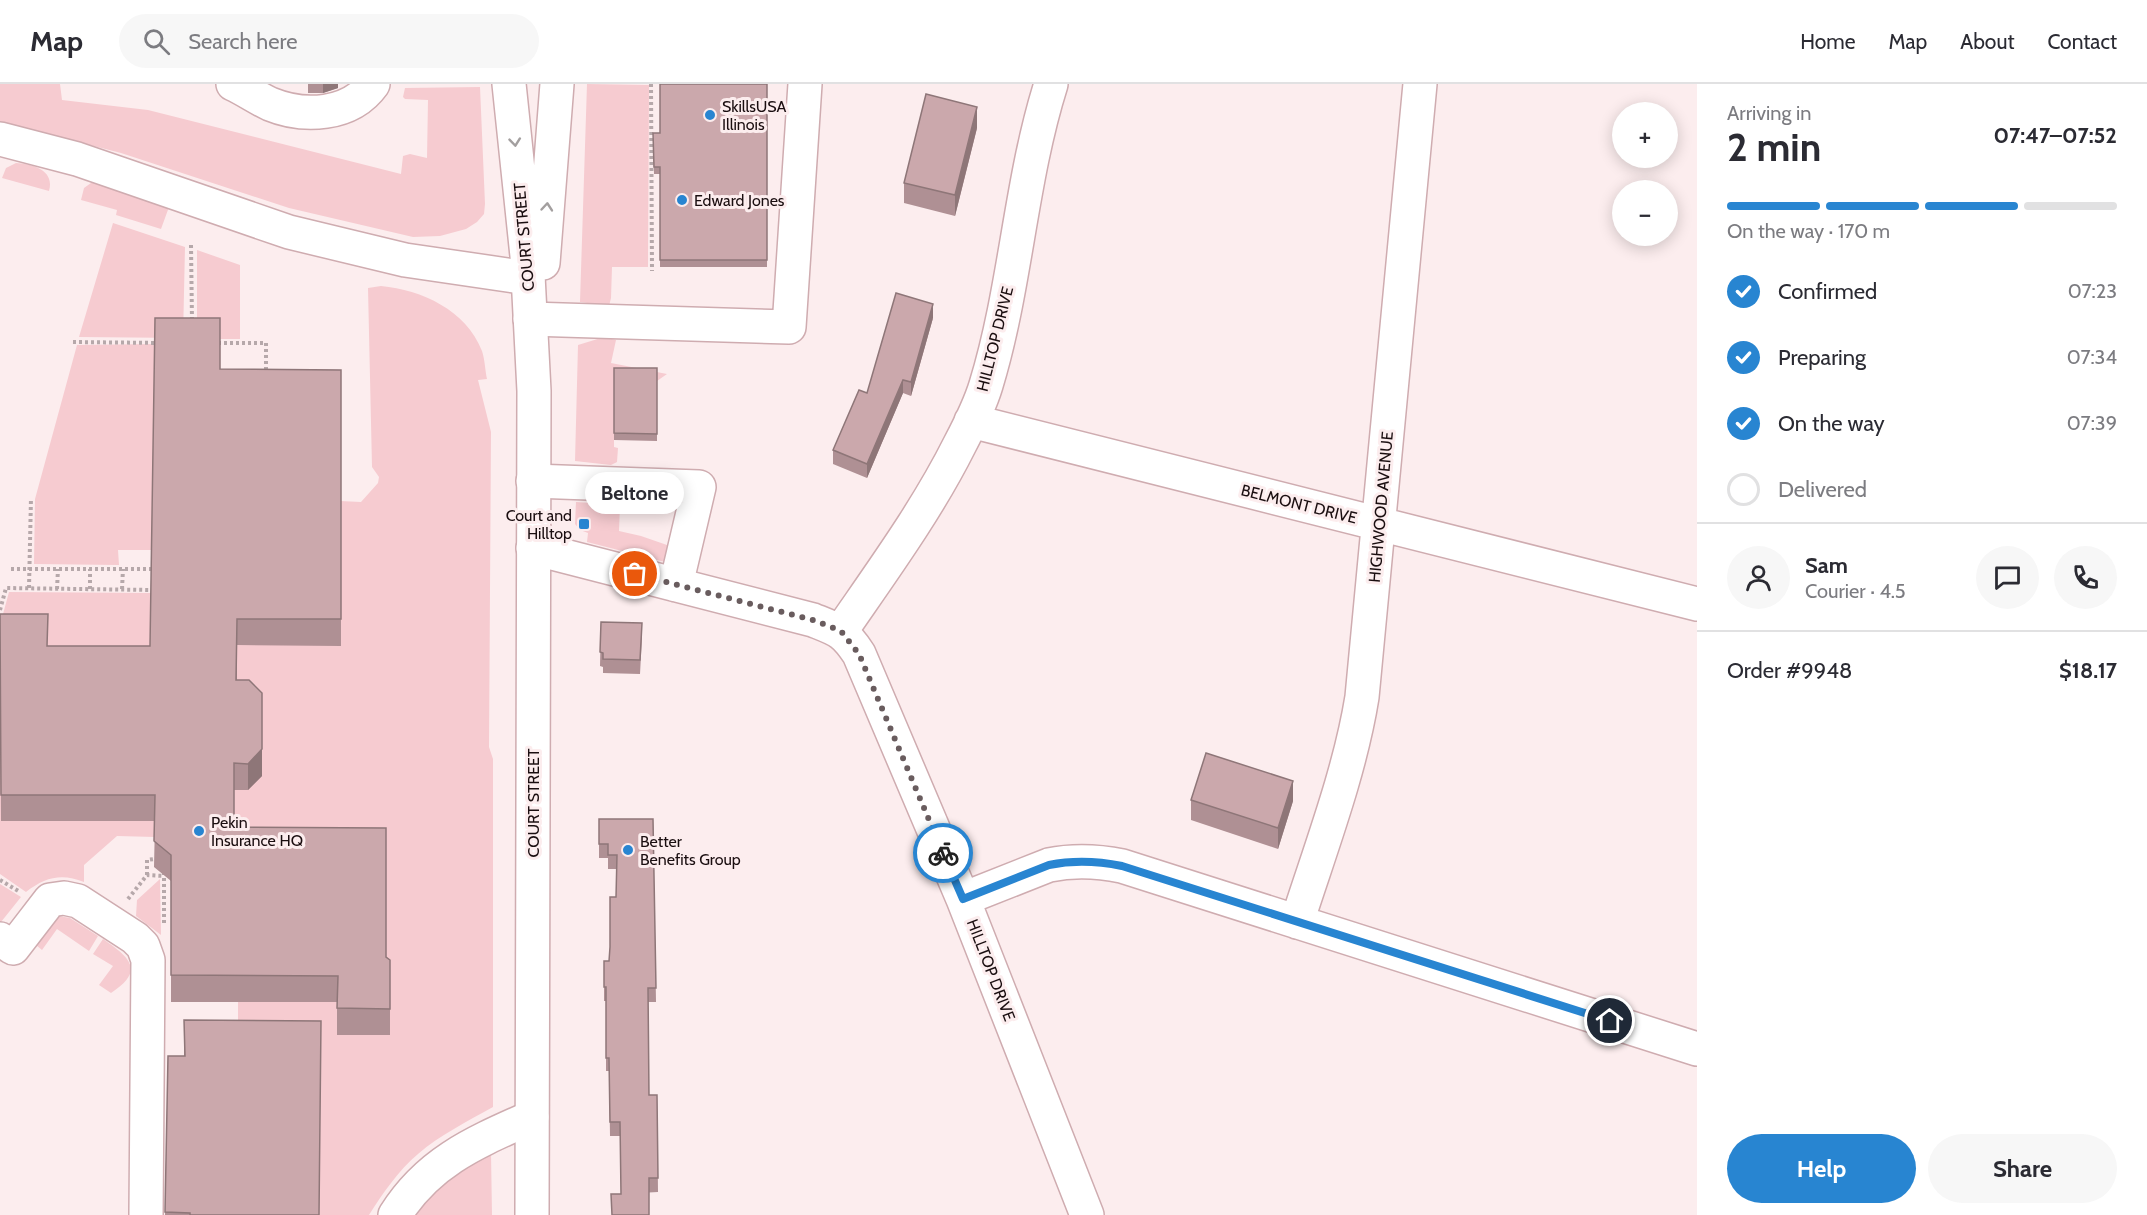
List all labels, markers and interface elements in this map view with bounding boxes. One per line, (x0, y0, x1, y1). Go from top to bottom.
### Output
search box (119, 14, 539, 68)
text: Map (30, 24, 83, 58)
icon: search (140, 25, 173, 58)
text: Search here (188, 28, 297, 55)
text: Home (1800, 29, 1856, 54)
text: Map (1889, 29, 1927, 54)
text: About (1960, 29, 2014, 54)
text: Contact (2047, 29, 2117, 54)
place label: SkillsUSA Illinois (722, 97, 787, 134)
text: Arriving in (1727, 101, 1811, 125)
map controls (1612, 102, 1678, 246)
button: + (1612, 102, 1678, 168)
marker: SkillsUSA Illinois (703, 108, 717, 122)
text: 07:47–07:52 (1994, 122, 2117, 149)
text: 2 min (1727, 123, 1821, 171)
one-way arrow (508, 138, 521, 147)
button: − (1612, 180, 1678, 246)
street label: COURT STREET (510, 181, 538, 292)
place label: Edward Jones (694, 191, 785, 210)
marker: Edward Jones (675, 193, 689, 207)
one-way arrow (540, 202, 553, 211)
text: On the way · 170 m (1727, 219, 1890, 243)
icon: check (1727, 275, 1760, 308)
text: Confirmed (1778, 278, 1877, 305)
text: 07:23 (2068, 279, 2117, 303)
street label: HILLTOP DRIVE (973, 284, 1017, 393)
icon: check (1727, 341, 1760, 374)
text: Preparing (1778, 344, 1866, 371)
text: 07:34 (2067, 345, 2117, 369)
icon: check (1727, 407, 1760, 440)
text: On the way (1778, 410, 1885, 437)
text: 07:39 (2067, 411, 2117, 435)
street label: HIGHWOOD AVENUE (1365, 430, 1397, 583)
callout: Beltone (586, 472, 684, 514)
text: Delivered (1778, 476, 1867, 503)
street label: BELMONT DRIVE (1239, 480, 1359, 528)
text: Beltone (601, 481, 668, 505)
place label: Court and Hilltop (506, 506, 572, 543)
marker: Court and Hilltop (577, 517, 591, 531)
button: person (1727, 546, 1790, 609)
button: chat (1976, 546, 2039, 609)
button: phone (2054, 546, 2117, 609)
pin (609, 548, 660, 599)
text: Sam (1805, 552, 1848, 579)
icon: bag (618, 557, 651, 590)
text: Courier · 4.5 (1805, 579, 1906, 603)
text: Order #9948 (1727, 657, 1852, 684)
text: $18.17 (2059, 657, 2117, 684)
street label: COURT STREET (524, 748, 543, 857)
place label: Pekin Insurance HQ (211, 813, 303, 850)
courier (913, 823, 973, 883)
marker: Pekin Insurance HQ (192, 824, 206, 838)
place label: Better Benefits Group (640, 832, 741, 869)
icon: bike (927, 837, 960, 870)
marker: Better Benefits Group (621, 843, 635, 857)
street label: HILLTOP DRIVE (963, 916, 1019, 1024)
pin (1584, 995, 1635, 1046)
icon: home (1593, 1004, 1626, 1037)
button: Help (1727, 1134, 1916, 1203)
button: Share (1928, 1134, 2117, 1203)

